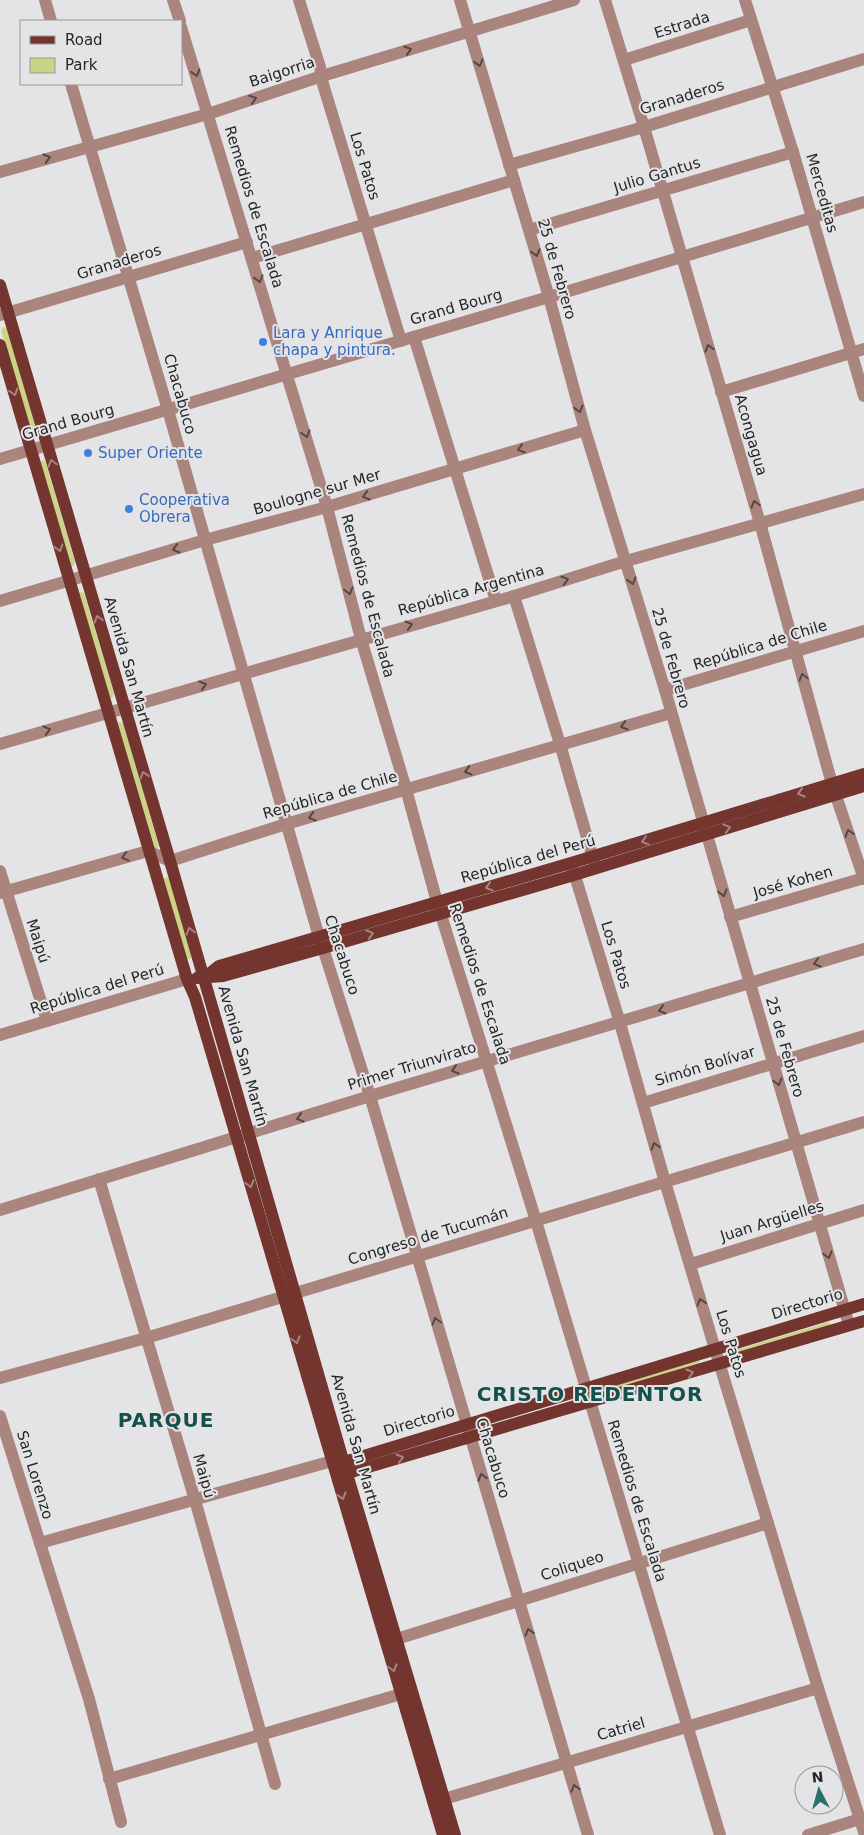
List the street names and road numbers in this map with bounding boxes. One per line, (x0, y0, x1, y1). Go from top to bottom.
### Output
street label: Estrada (652, 8, 712, 42)
street label: Baigorria (247, 53, 317, 91)
street label: Granaderos (638, 76, 727, 118)
street label: Remedios de Escalada (221, 124, 287, 290)
street label: Los Patos (346, 130, 384, 202)
street label: Merceditas (802, 151, 842, 235)
street label: Julio Gantus (610, 153, 703, 197)
street label: 25 de Febrero (534, 217, 580, 321)
street label: Granaderos (75, 241, 164, 283)
street label: Grand Bourg (408, 285, 504, 329)
street label: Chacabuco (160, 352, 200, 436)
street label: Acongagua (731, 392, 771, 478)
street label: Grand Bourg (20, 400, 116, 444)
street label: Boulogne sur Mer (251, 465, 384, 519)
street label: Remedios de Escalada (337, 512, 399, 680)
street label: República Argentina (396, 561, 546, 619)
street label: Avenida San Martín (100, 595, 158, 739)
street label: 25 de Febrero (648, 606, 694, 710)
street label: República de Chile (691, 616, 829, 674)
street label: República de Chile (261, 767, 399, 823)
street label: República del Perú (459, 831, 597, 887)
street label: José Kohen (750, 862, 835, 902)
street label: Remedios de Escalada (445, 901, 515, 1067)
street label: Chacabuco (321, 913, 363, 997)
street label: Maipú (22, 917, 54, 965)
street label: Los Patos (597, 919, 635, 991)
street label: República del Perú (28, 960, 166, 1018)
street label: Avenida San Martín (214, 984, 272, 1128)
street label: 25 de Febrero (762, 995, 808, 1099)
street label: Primer Triunvirato (345, 1038, 479, 1094)
street label: Simón Bolívar (653, 1042, 758, 1090)
street label: Juan Argüelles (717, 1197, 826, 1246)
street label: Congreso de Tucumán (346, 1203, 510, 1269)
street label: Directorio (769, 1285, 845, 1323)
street label: Los Patos (712, 1308, 750, 1380)
street label: Avenida San Martín (327, 1372, 385, 1516)
street label: Directorio (381, 1402, 457, 1440)
street label: Chacabuco (472, 1416, 514, 1500)
street label: Remedios de Escalada (604, 1418, 670, 1584)
street label: San Lorenzo (13, 1428, 57, 1522)
street label: Maipú (189, 1452, 219, 1500)
street label: Coliqueo (538, 1547, 606, 1585)
street label: Catriel (595, 1714, 647, 1744)

